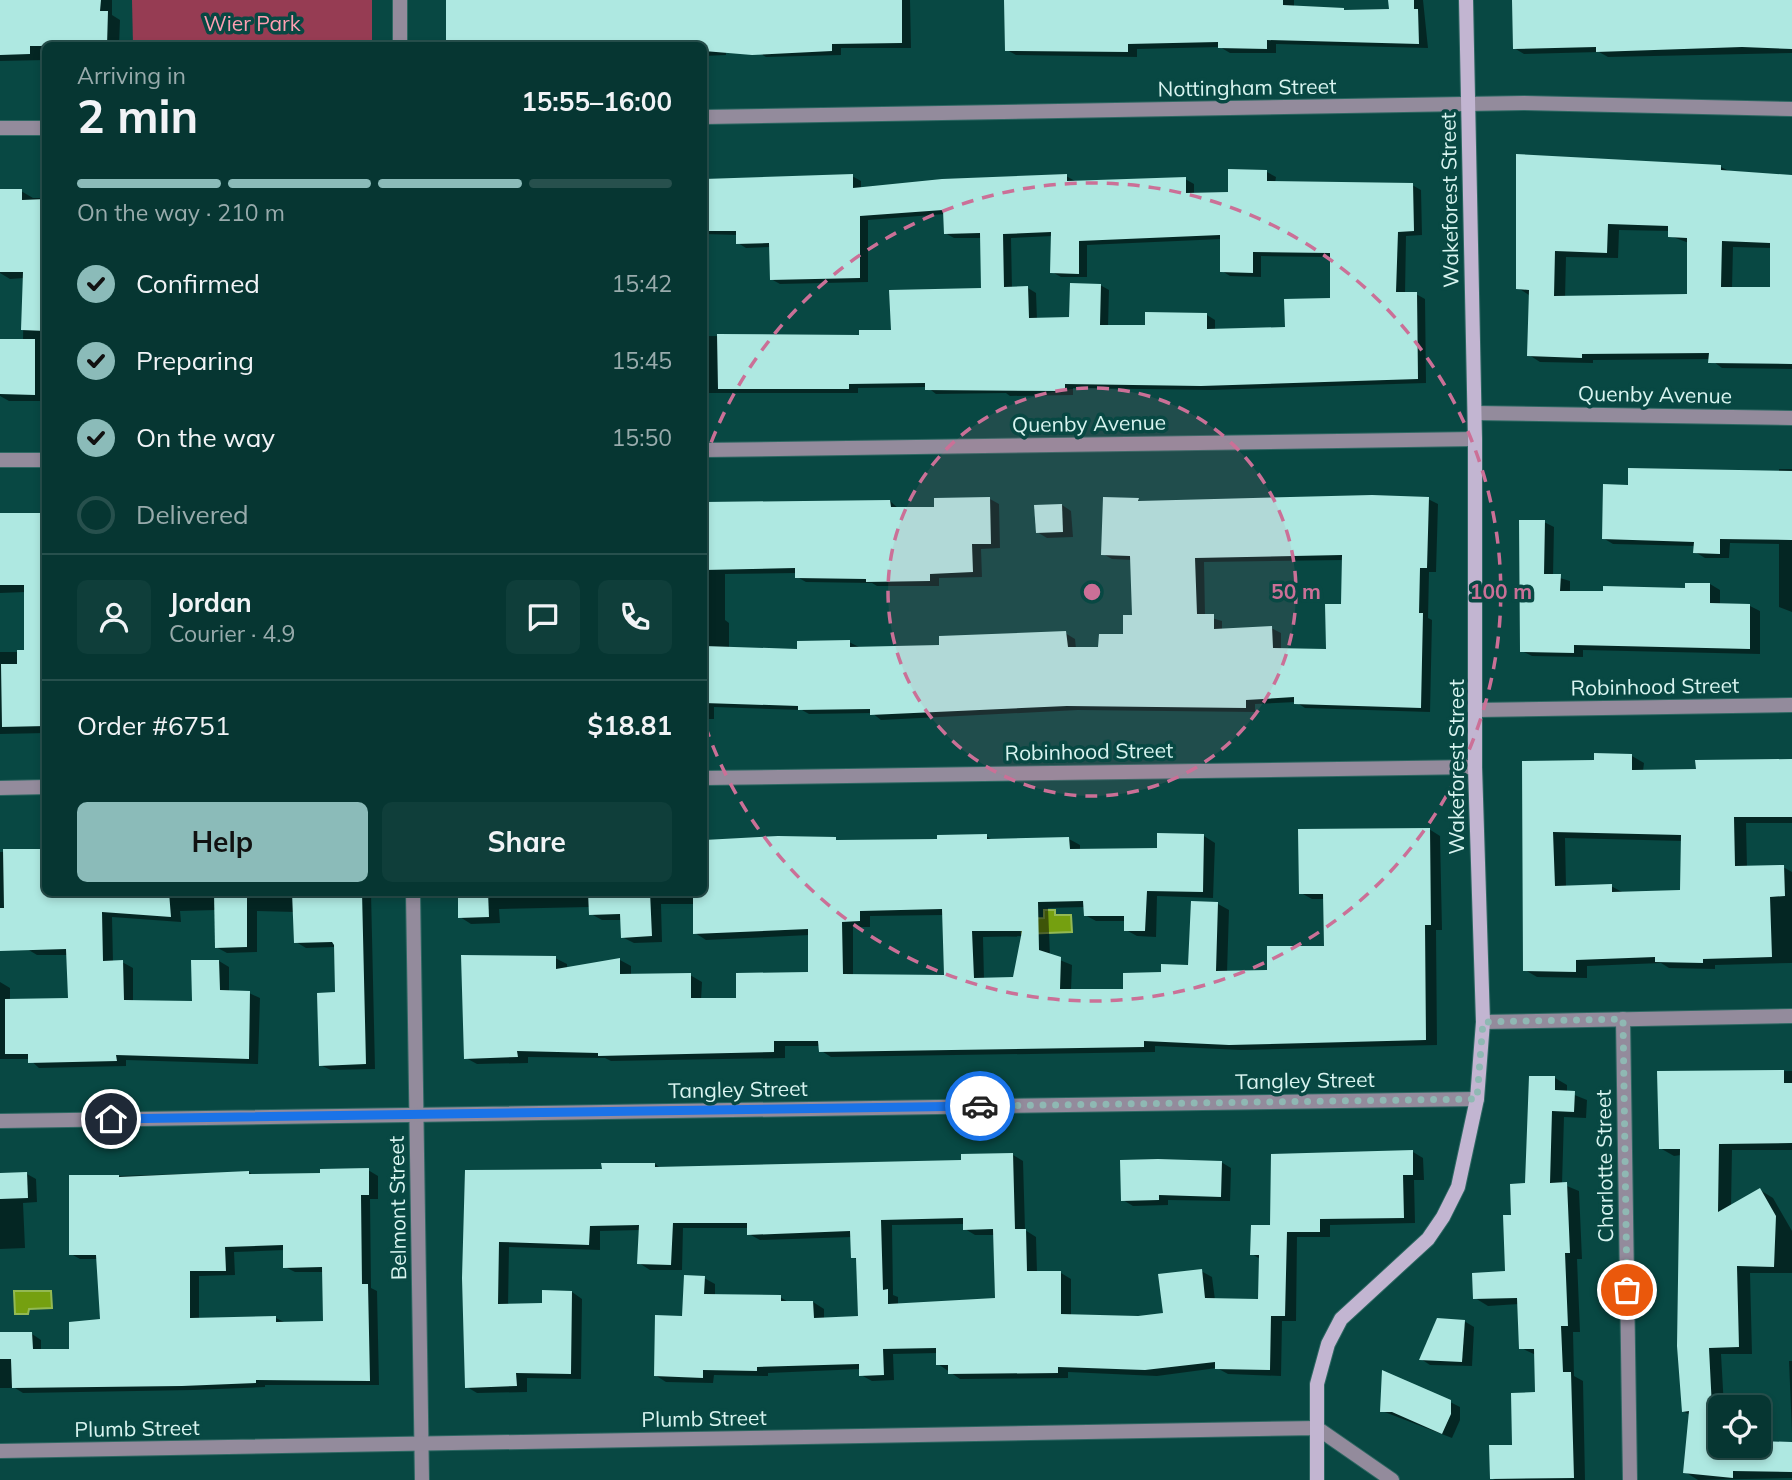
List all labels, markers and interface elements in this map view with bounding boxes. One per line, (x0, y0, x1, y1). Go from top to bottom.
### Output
park label: Wier Park (203, 10, 301, 36)
text: Arriving in (77, 61, 186, 90)
street label: Nottingham Street (1157, 72, 1337, 102)
text: 15:55–16:00 (521, 85, 672, 118)
text: 2 min (77, 87, 198, 145)
street label: Wakeforest Street (1434, 112, 1464, 288)
text: On the way · 210 m (77, 198, 285, 227)
icon: check (77, 265, 115, 303)
text: Confirmed (136, 267, 260, 300)
text: 15:42 (612, 269, 672, 298)
icon: check (77, 342, 115, 380)
text: Preparing (136, 344, 254, 377)
text: 15:45 (612, 346, 672, 375)
street label: Quenby Avenue (1578, 380, 1732, 408)
street label: Quenby Avenue (1012, 409, 1166, 437)
icon: check (77, 419, 115, 457)
text: On the way (136, 421, 275, 454)
text: 15:50 (612, 423, 672, 452)
text: Delivered (136, 498, 249, 531)
text: 50 m (1271, 578, 1321, 604)
text: 100 m (1470, 578, 1532, 604)
button: person (77, 580, 151, 654)
button: chat (506, 580, 580, 654)
button: phone (598, 580, 672, 654)
centre of rings (1080, 580, 1104, 604)
text: Jordan (169, 586, 252, 619)
text: Courier · 4.9 (169, 619, 295, 648)
street label: Robinhood Street (1570, 672, 1740, 700)
street label: Wakeforest Street (1443, 679, 1469, 855)
text: Order #6751 (77, 709, 230, 742)
text: $18.81 (588, 709, 672, 742)
street label: Robinhood Street (1004, 737, 1174, 765)
button: Help (77, 802, 368, 882)
button: Share (382, 802, 672, 882)
street label: Tangley Street (1235, 1066, 1375, 1094)
courier (945, 1071, 1015, 1141)
street label: Tangley Street (668, 1075, 808, 1103)
icon: car (961, 1087, 999, 1125)
pin (81, 1089, 141, 1149)
street label: Charlotte Street (1590, 1089, 1618, 1243)
icon: home (92, 1100, 130, 1138)
street label: Belmont Street (383, 1136, 411, 1280)
pin (1597, 1260, 1657, 1320)
icon: bag (1608, 1271, 1646, 1309)
map controls (1708, 1395, 1771, 1458)
button: locate (1708, 1395, 1771, 1458)
street label: Plumb Street (641, 1404, 767, 1432)
street label: Plumb Street (74, 1414, 200, 1442)

